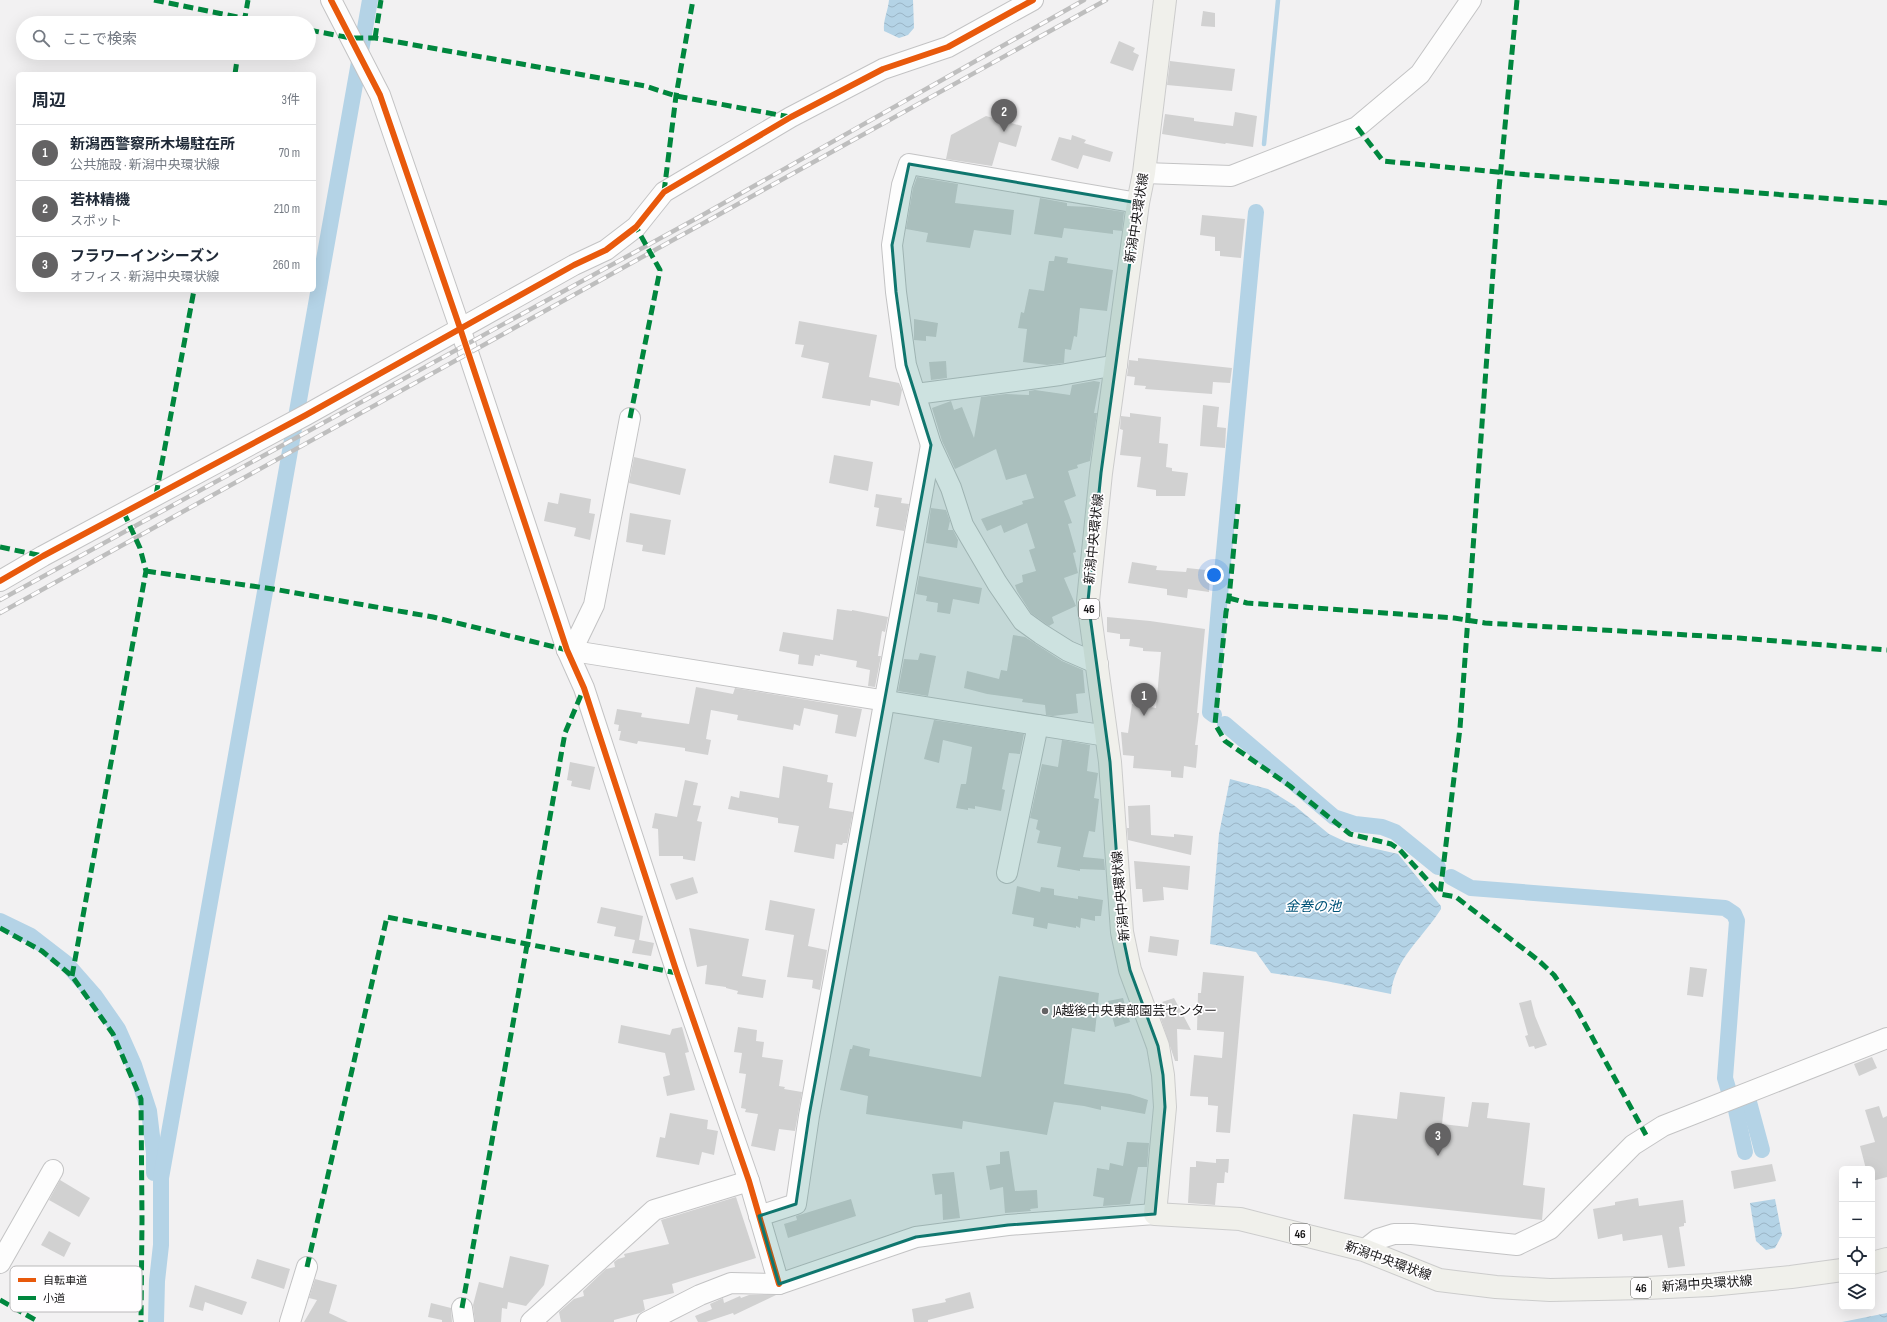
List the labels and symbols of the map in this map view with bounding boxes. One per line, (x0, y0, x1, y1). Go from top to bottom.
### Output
pin: 2 (991, 99, 1017, 132)
street label: 新潟中央環状線 (1122, 172, 1152, 264)
street label: 新潟中央環状線 (1081, 493, 1107, 585)
your location (1204, 565, 1224, 585)
road number: 46 (1079, 599, 1099, 619)
pin: 1 (1131, 683, 1157, 716)
street label: 新潟中央環状線 (1109, 850, 1133, 942)
water label: 金巻の池 (1285, 898, 1343, 915)
place label: JA越後中央東部園芸センター (1052, 1003, 1217, 1019)
marker: JA越後中央東部園芸センター (1040, 1006, 1050, 1016)
pin: 3 (1425, 1123, 1451, 1156)
road number: 46 (1290, 1224, 1310, 1244)
street label: 新潟中央環状線 (1343, 1238, 1433, 1284)
legend (10, 1266, 142, 1312)
street label: 新潟中央環状線 (1661, 1273, 1753, 1295)
text: 自転車道 (43, 1274, 87, 1287)
road number: 46 (1631, 1278, 1651, 1298)
text: 小道 (43, 1292, 65, 1305)

